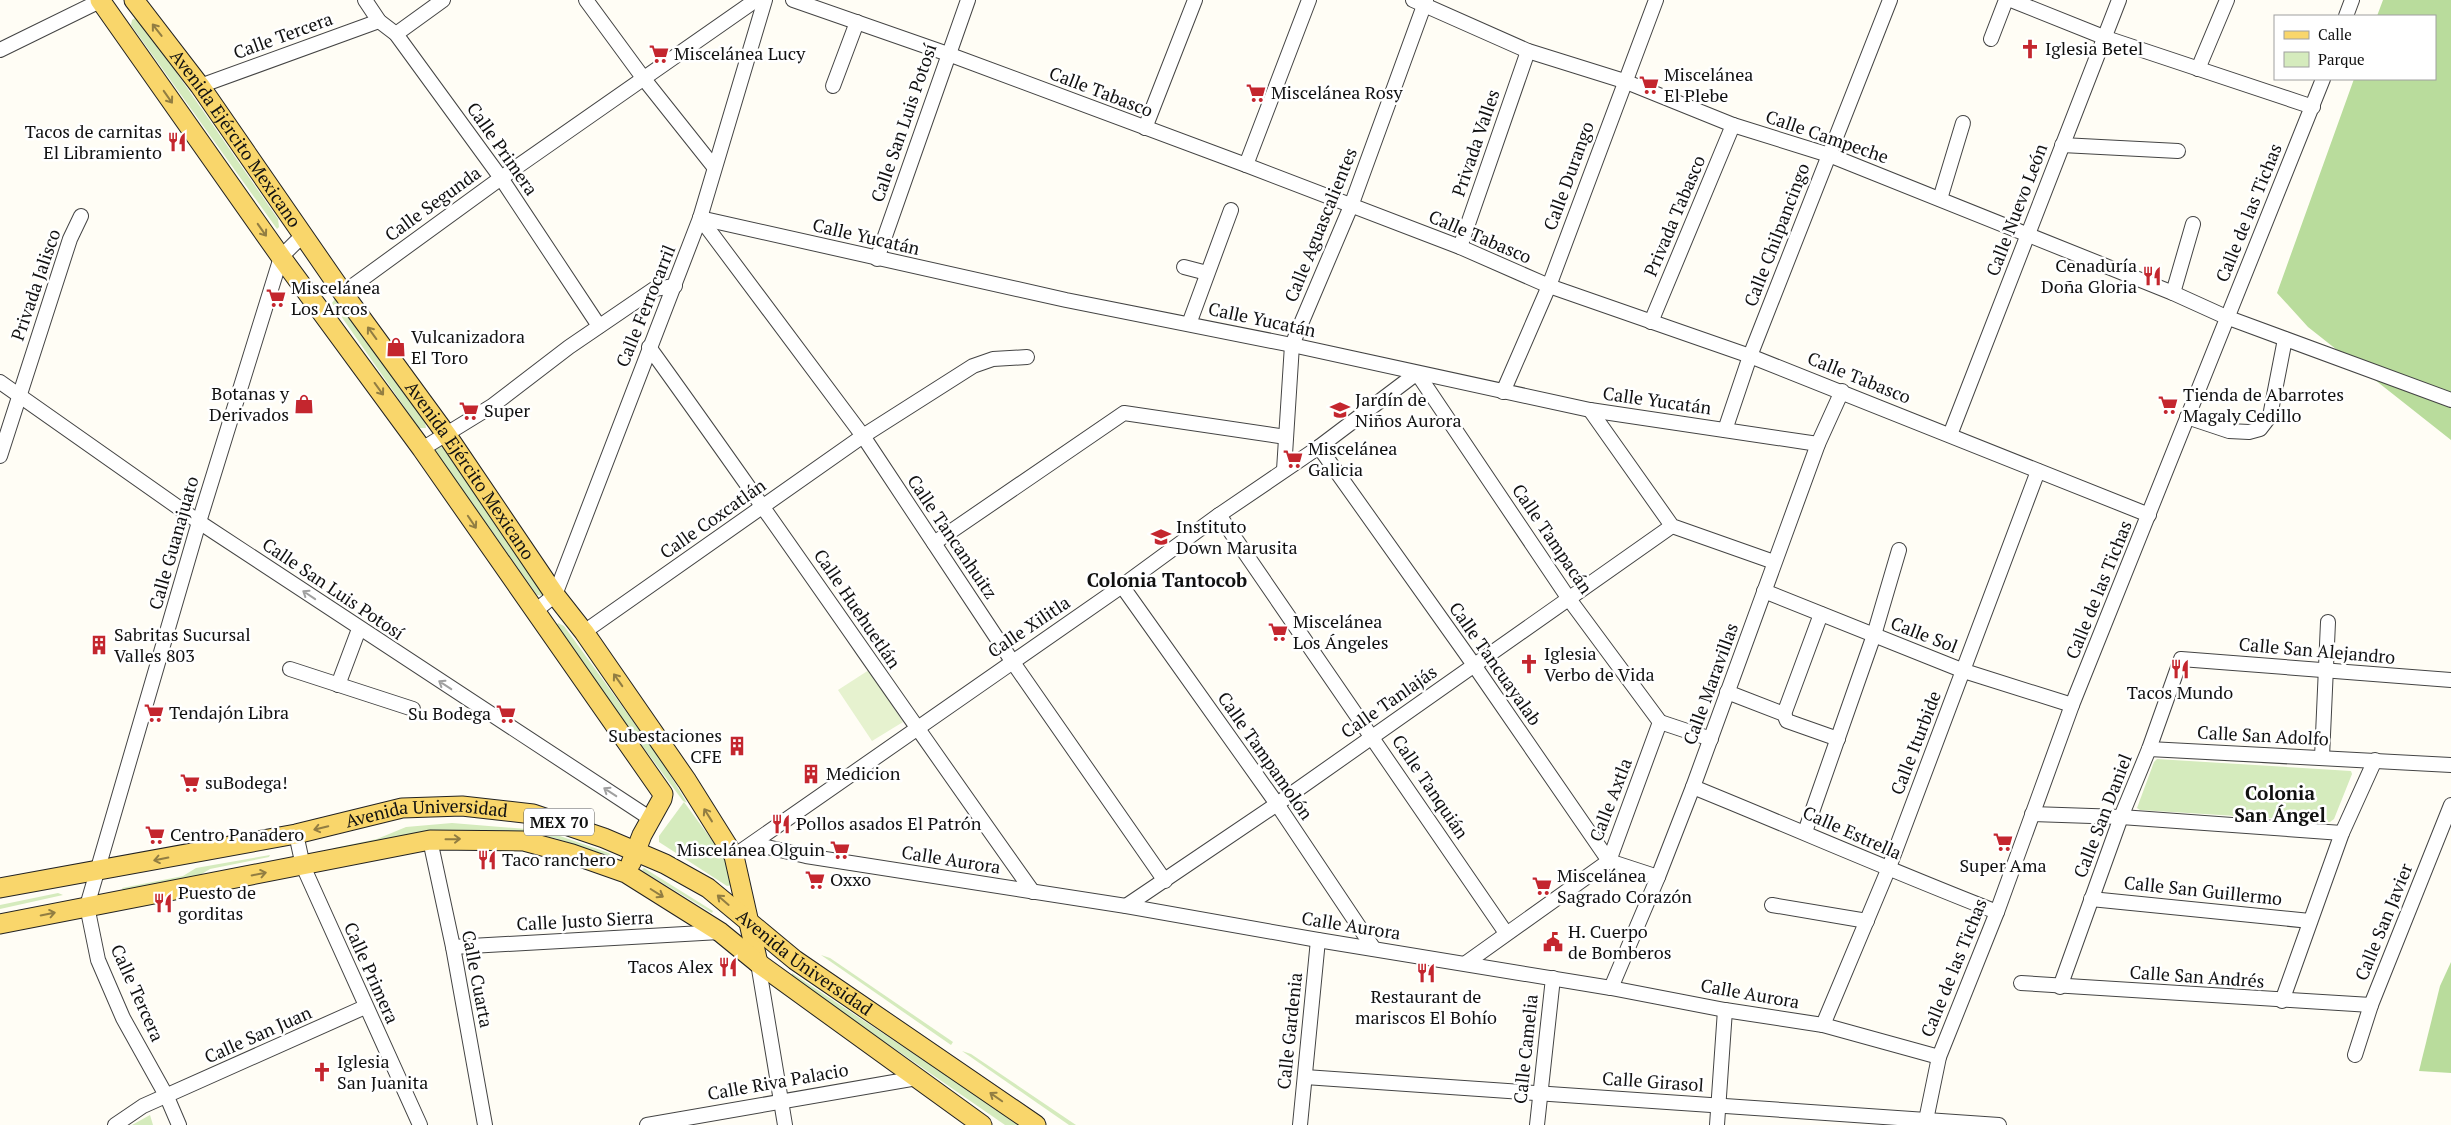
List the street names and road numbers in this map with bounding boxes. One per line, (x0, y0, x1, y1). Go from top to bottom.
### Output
street label: Calle Tercera (230, 6, 336, 64)
street label: Calle San Luis Potosí (865, 40, 942, 205)
street label: Avenida Ejército Mexicano (165, 44, 307, 232)
street label: Calle Tabasco (1046, 60, 1157, 122)
street label: Privada Valles (1446, 86, 1505, 199)
street label: Calle Primera (462, 97, 544, 200)
street label: Calle Campeche (1763, 104, 1892, 168)
street label: Calle Durango (1537, 118, 1599, 233)
street label: Calle Nuevo León (1980, 140, 2052, 279)
street label: Calle de las Tichas (2209, 140, 2287, 285)
street label: Calle Aguascalientes (1278, 144, 1362, 305)
street label: Privada Tabasco (1638, 151, 1710, 280)
street label: Calle Chilpancingo (1738, 159, 1814, 310)
street label: Calle Segunda (380, 160, 485, 246)
street label: Calle Tabasco (1425, 204, 1535, 269)
street label: Calle Yucatán (810, 212, 922, 260)
street label: Privada Jalisco (5, 226, 65, 344)
street label: Calle Ferrocarril (610, 241, 680, 370)
street label: Calle Yucatán (1206, 296, 1318, 342)
street label: Calle Tabasco (1804, 345, 1915, 409)
street label: Avenida Ejército Mexicano (400, 376, 541, 564)
street label: Calle Yucatán (1601, 381, 1713, 420)
street label: Calle Tancanhuitz (902, 470, 1003, 603)
street label: Calle Guanajuato (143, 473, 204, 612)
street label: Calle Coxcatlán (655, 473, 770, 564)
street label: Calle Tampacán (1507, 479, 1599, 598)
street label: Calle de las Tichas (2059, 517, 2137, 662)
street label: Calle San Luis Potosí (258, 532, 410, 645)
street label: Calle Huehuetlán (809, 544, 907, 673)
street label: Calle Xilitla (983, 590, 1074, 663)
street label: Calle Tancuayalab (1444, 597, 1548, 730)
street label: Calle Sol (1887, 610, 1961, 658)
street label: Calle Maravillas (1677, 619, 1743, 748)
street label: Calle San Alejandro (2238, 631, 2396, 669)
street label: Calle Tanlajás (1336, 659, 1441, 743)
street label: Calle Tampamolón (1213, 687, 1319, 824)
street label: Calle Iturbide (1884, 687, 1946, 798)
street label: Calle San Adolfo (2197, 720, 2330, 750)
street label: Calle Tanquián (1387, 730, 1475, 843)
street label: Calle San Daniel (2067, 750, 2137, 881)
street label: Calle Axtla (1583, 755, 1637, 845)
street label: Avenida Universidad (343, 793, 509, 832)
street label: Calle Estrella (1799, 800, 1906, 865)
road number: MEX 70 (524, 809, 594, 836)
street label: Calle Aurora (900, 839, 1002, 879)
street label: Calle San Javier (2349, 859, 2418, 984)
street label: Calle San Guillermo (2123, 870, 2284, 910)
street label: Calle de las Tichas (1914, 895, 1992, 1040)
street label: Calle Justo Sierra (516, 904, 654, 936)
street label: Avenida Universidad (732, 904, 877, 1020)
street label: Calle Aurora (1300, 905, 1402, 945)
street label: Calle Primera (339, 918, 405, 1027)
street label: Calle Cuarta (457, 928, 499, 1030)
street label: Calle Tercera (106, 940, 170, 1045)
street label: Calle San Andrés (2129, 959, 2265, 993)
street label: Calle Gardenia (1271, 971, 1307, 1091)
street label: Calle Aurora (1699, 973, 1802, 1014)
street label: Calle Camelia (1507, 993, 1543, 1105)
street label: Calle San Juan (200, 1000, 315, 1068)
street label: Calle Riva Palacio (706, 1057, 850, 1105)
street label: Calle Girasol (1601, 1065, 1705, 1097)

